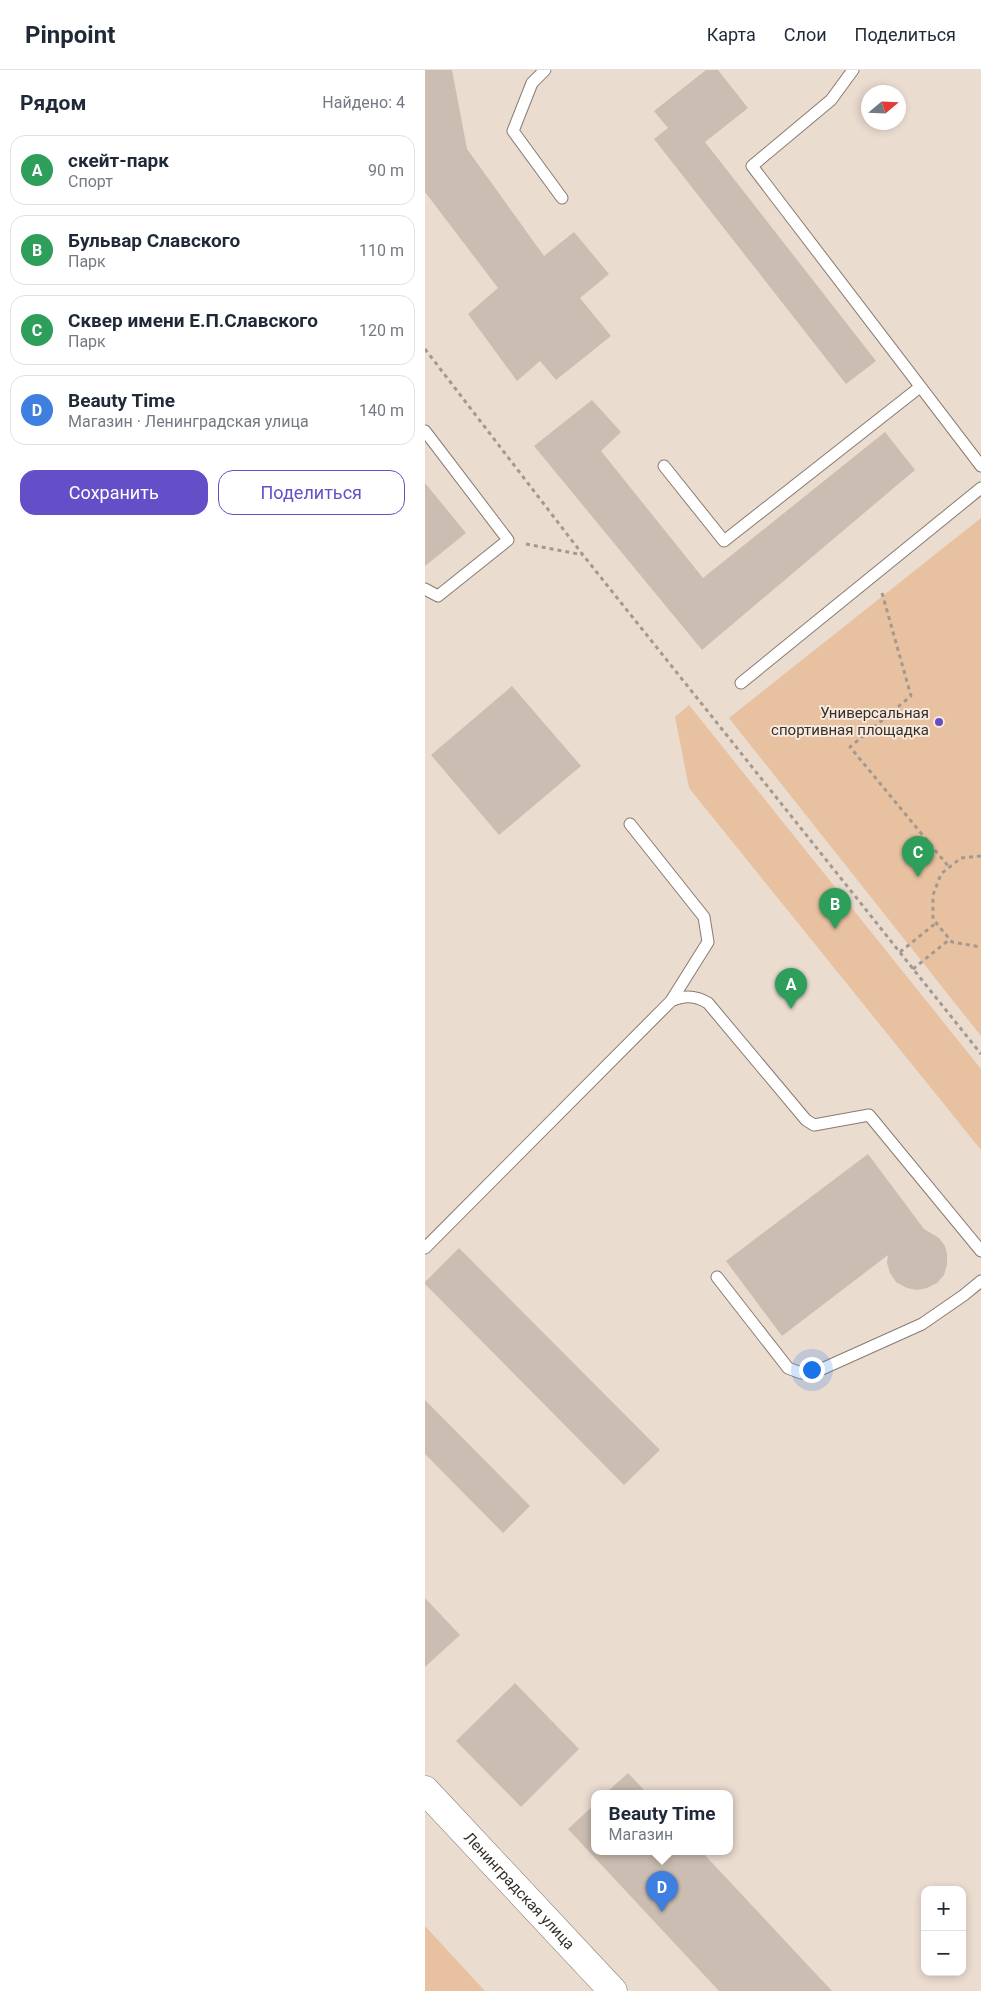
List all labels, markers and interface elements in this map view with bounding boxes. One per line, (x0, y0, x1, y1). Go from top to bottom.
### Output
text: Pinpoint (25, 21, 115, 49)
text: Карта (707, 24, 756, 45)
text: Слои (784, 24, 827, 45)
text: Поделиться (855, 24, 956, 45)
north arrow (861, 85, 906, 130)
text: Рядом (20, 91, 86, 115)
text: Найдено: 4 (322, 93, 405, 112)
text: скейт-парк (68, 149, 169, 172)
text: A (32, 161, 42, 180)
text: 90 m (368, 161, 404, 180)
text: Спорт (68, 172, 113, 191)
text: Бульвар Славского (68, 229, 240, 252)
text: B (32, 241, 42, 260)
text: 110 m (359, 241, 404, 260)
text: Парк (68, 252, 106, 271)
text: Сквер имени Е.П.Славского (68, 309, 318, 332)
text: C (32, 321, 42, 340)
text: 120 m (359, 321, 404, 340)
text: Парк (68, 332, 106, 351)
text: Beauty Time (68, 389, 175, 412)
text: D (32, 401, 42, 420)
text: 140 m (359, 401, 404, 420)
text: Магазин · Ленинградская улица (68, 412, 309, 431)
button: Сохранить (20, 470, 208, 515)
button: Поделиться (218, 470, 405, 515)
place label: Универсальная спортивная площадка (771, 704, 929, 739)
marker: Универсальная спортивная площадка (933, 716, 945, 728)
pin: C (902, 836, 934, 877)
pin: B (819, 888, 851, 929)
pin: A (775, 968, 807, 1009)
your location (799, 1357, 825, 1383)
popup (591, 1790, 733, 1855)
text: Beauty Time (609, 1802, 715, 1825)
text: Магазин (609, 1825, 673, 1844)
street label: Ленинградская улица (460, 1828, 578, 1953)
pin: D (646, 1871, 678, 1912)
map controls (921, 1886, 966, 1976)
button: + (921, 1886, 966, 1931)
button: − (921, 1931, 966, 1976)

